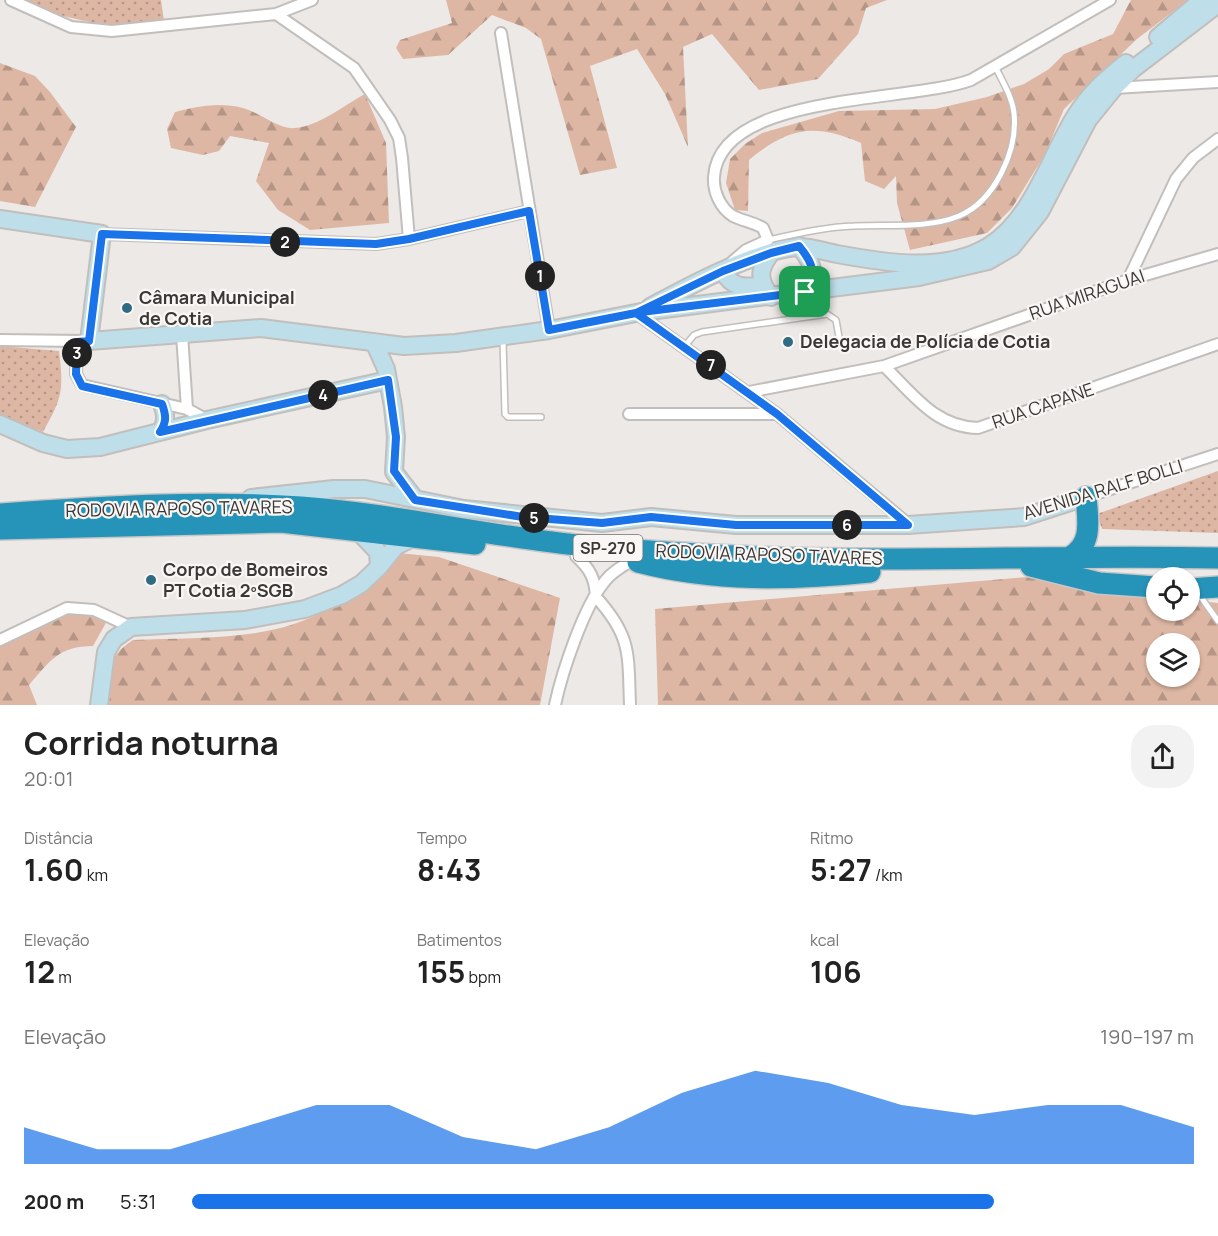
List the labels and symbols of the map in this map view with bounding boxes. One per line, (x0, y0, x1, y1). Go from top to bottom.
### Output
pin: 2 (270, 227, 300, 257)
pin: 1 (525, 261, 555, 291)
street label: RUA MIRAGUAI (1026, 263, 1148, 325)
pin (779, 266, 830, 317)
place label: Câmara Municipal de Cotia (139, 285, 295, 330)
marker: Câmara Municipal de Cotia (120, 301, 134, 315)
place label: Delegacia de Polícia de Cotia (800, 329, 1050, 353)
marker: Delegacia de Polícia de Cotia (781, 335, 795, 349)
pin: 3 (62, 338, 92, 368)
pin: 7 (696, 350, 726, 380)
street label: RUA CAPANE (989, 376, 1097, 434)
pin: 4 (308, 380, 338, 410)
street label: AVENIDA RALF BOLLI (1020, 453, 1185, 525)
street label: RODOVIA RAPOSO TAVARES (65, 494, 293, 522)
pin: 5 (519, 503, 549, 533)
pin: 6 (832, 510, 862, 540)
road number: SP-270 (574, 535, 642, 561)
street label: RODOVIA RAPOSO TAVARES (655, 538, 883, 570)
place label: Corpo de Bomeiros PT Cotia 2ºSGB (163, 557, 328, 602)
marker: Corpo de Bomeiros PT Cotia 2ºSGB (144, 573, 158, 587)

